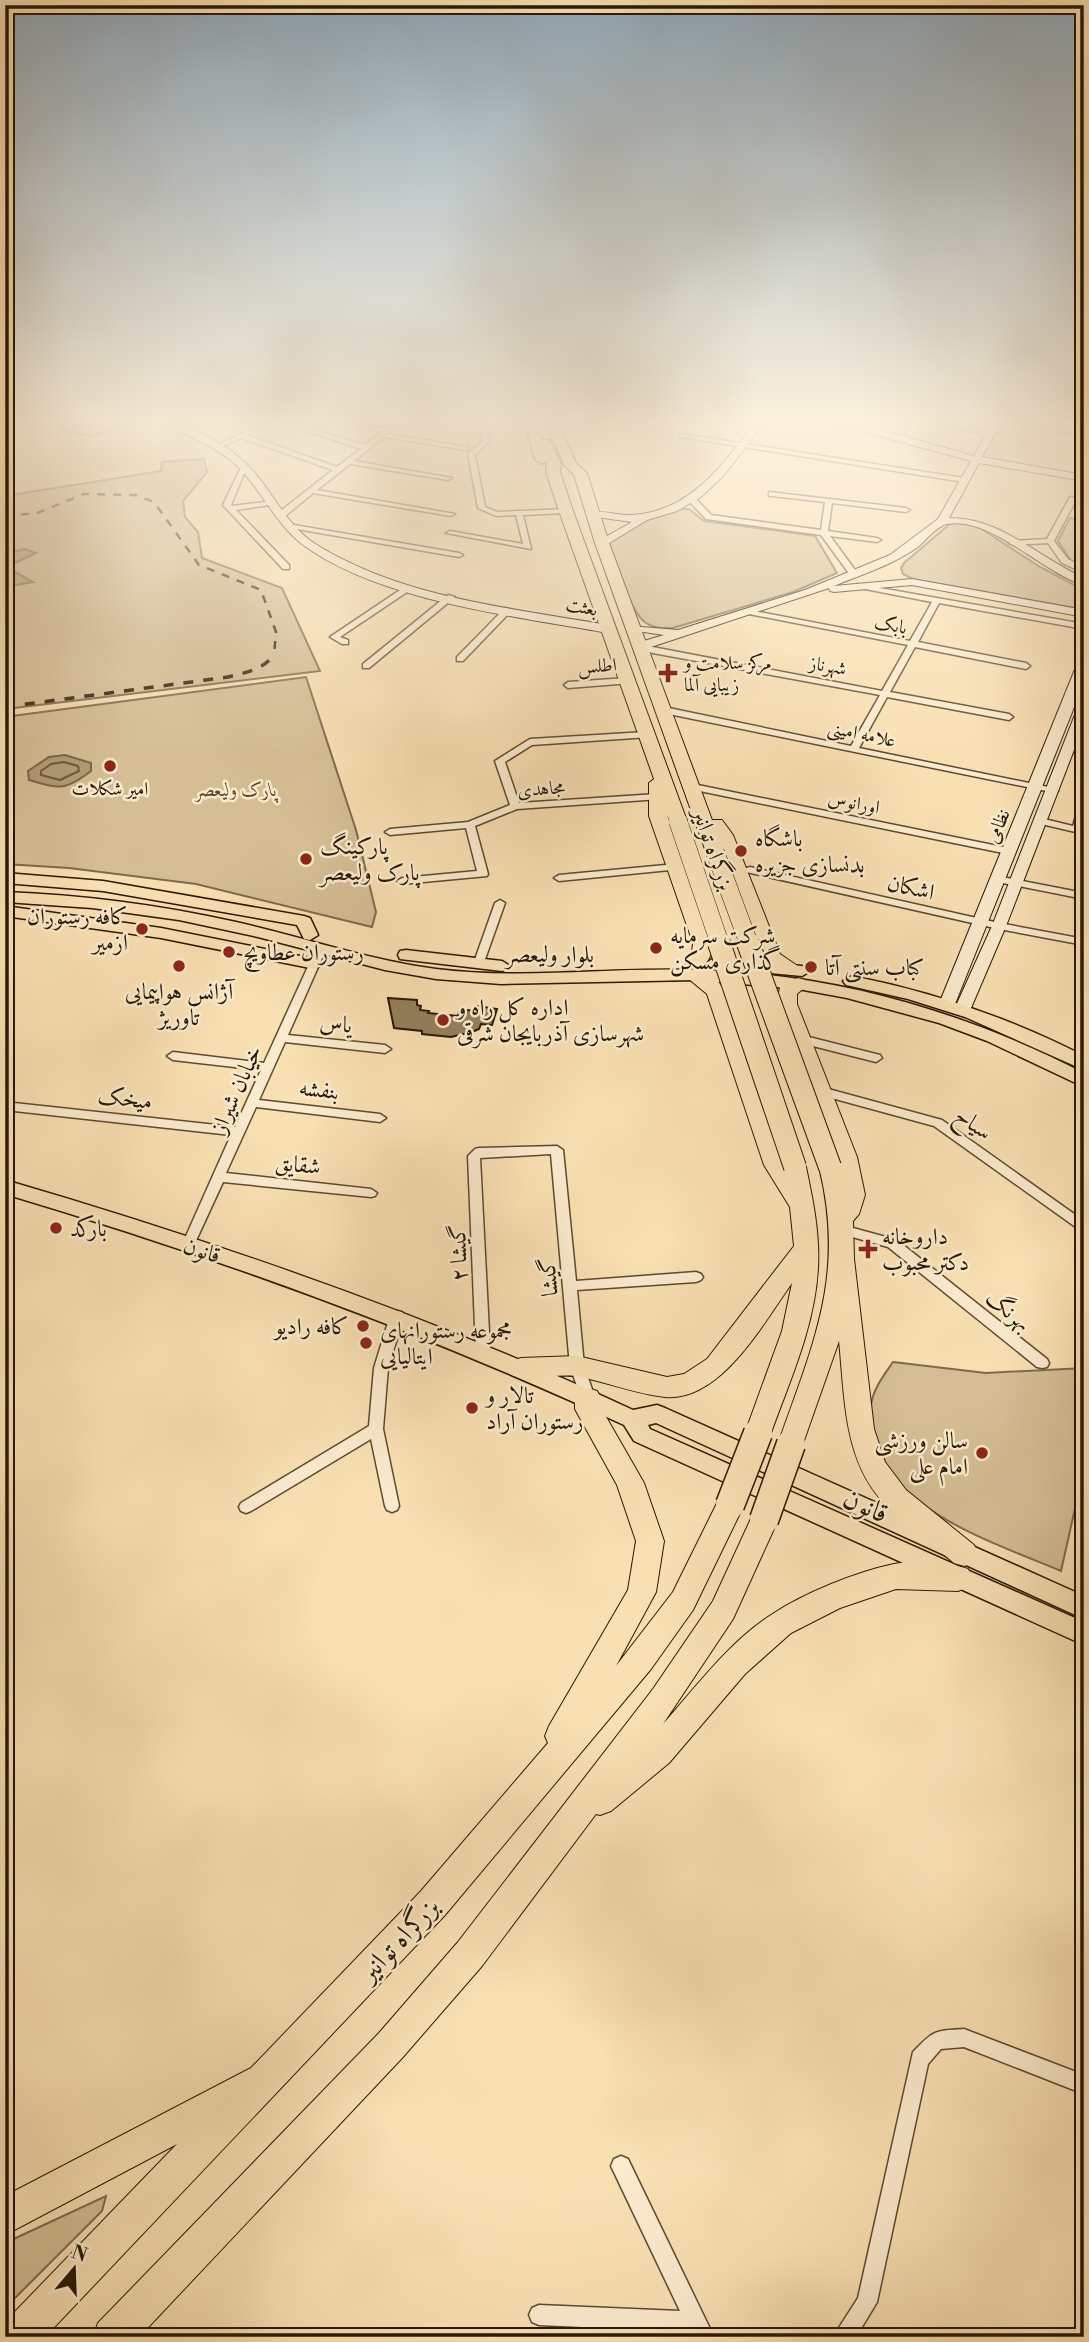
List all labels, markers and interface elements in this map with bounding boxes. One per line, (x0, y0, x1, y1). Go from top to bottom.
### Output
street label: بعثت (564, 592, 600, 622)
street label: بابک (872, 610, 909, 640)
place label: مرکز سلامت و زیبایی آلما (682, 651, 772, 698)
street label: شهرناز (805, 651, 848, 681)
street label: اطلس (577, 653, 617, 679)
marker: مرکز سلامت و زیبایی آلما (658, 663, 678, 683)
street label: علامه امینی (825, 715, 898, 754)
marker: امیر شکلات (102, 758, 118, 774)
street label: مجاهدی (516, 775, 566, 803)
place label: امیر شکلات (72, 777, 148, 801)
park label: پارک ولیعصر (194, 778, 279, 803)
street label: اورانوس (826, 786, 882, 820)
street label: بزرگراه توانیر (685, 802, 742, 894)
street label: نظامی (980, 806, 1016, 847)
place label: باشگاه بدنسازی جزیره (755, 824, 865, 879)
place label: پارکینگ پارک ولیعصر (318, 832, 421, 889)
marker: باشگاه بدنسازی جزیره (733, 843, 749, 859)
marker: پارکینگ پارک ولیعصر (298, 851, 314, 867)
street label: اشکان (884, 869, 937, 907)
place label: کافه رستوران ازمیر (27, 903, 128, 957)
marker: کافه رستوران ازمیر (134, 921, 150, 937)
place label: شرکت سرمایه گذاری مسکن (670, 922, 781, 977)
place label: رستوران عطاویچ (243, 939, 364, 972)
marker: شرکت سرمایه گذاری مسکن (648, 940, 664, 956)
street label: بلوار ولیعصر (504, 941, 594, 970)
marker: رستوران عطاویچ (221, 944, 237, 960)
place label: کباب سنتی آتا (825, 954, 924, 983)
marker: آژانس هواپیمایی تاوریژ (171, 958, 187, 974)
marker: کباب سنتی آتا (803, 959, 819, 975)
place label: آژانس هواپیمایی تاوریژ (125, 978, 236, 1032)
place label: اداره کل راه و شهرسازی آذربایجان شرقی (455, 994, 644, 1049)
street label: یاس (318, 1008, 355, 1040)
marker: اداره کل راه و شهرسازی آذربایجان شرقی (435, 1012, 451, 1028)
street label: خیابان شیراز (204, 1041, 269, 1140)
street label: بنفشه (298, 1074, 340, 1106)
street label: میخک (96, 1082, 154, 1116)
street label: سیاح (946, 1101, 997, 1151)
street label: شقایق (274, 1149, 322, 1181)
place label: بارکد (70, 1214, 107, 1243)
marker: بارکد (48, 1220, 64, 1236)
place label: داروخانه دکتر محبوب (882, 1223, 969, 1277)
street label: گیشا ۲ (444, 1224, 474, 1282)
street label: قانون (180, 1232, 224, 1270)
marker: داروخانه دکتر محبوب (860, 1241, 876, 1257)
street label: گیشا (533, 1256, 565, 1298)
street label: بهرنگ (980, 1283, 1037, 1338)
place label: کافه رادیو (272, 1313, 349, 1341)
place label: مجموعه رستورانهای ایتالیایی (380, 1317, 512, 1371)
marker: کافه رادیو (355, 1318, 371, 1334)
marker: مجموعه رستورانهای ایتالیایی (358, 1335, 374, 1351)
place label: تالار و رستوران آراد (484, 1382, 583, 1436)
marker: تالار و رستوران آراد (464, 1400, 480, 1416)
place label: سالن ورزشی امام علی (875, 1427, 968, 1486)
marker: سالن ورزشی امام علی (974, 1445, 990, 1461)
street label: قانون (837, 1481, 893, 1532)
street label: بزرگراه توانیر (347, 1889, 447, 1992)
north arrow (38, 2234, 108, 2304)
text: N (68, 2240, 90, 2268)

